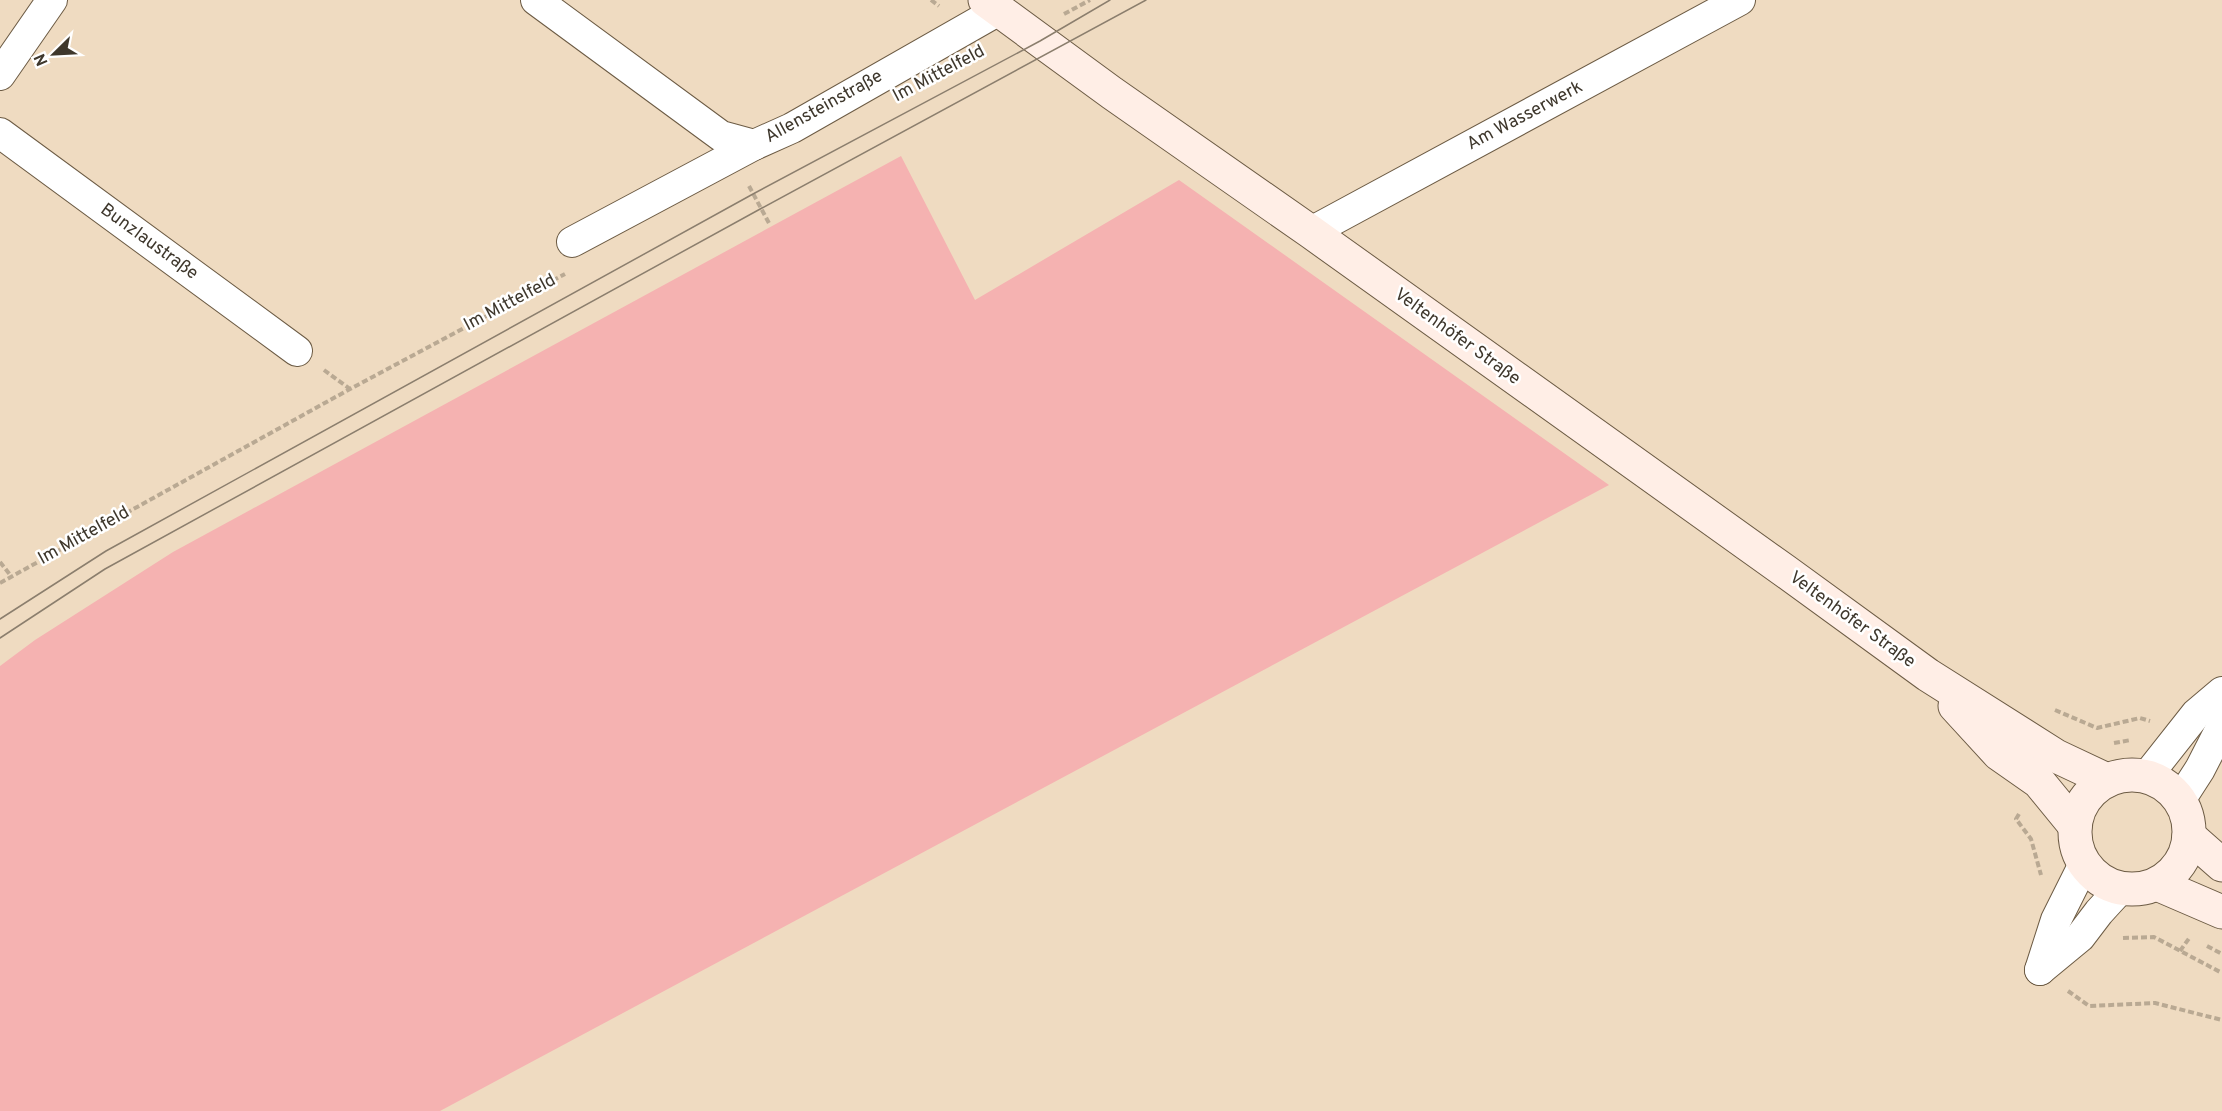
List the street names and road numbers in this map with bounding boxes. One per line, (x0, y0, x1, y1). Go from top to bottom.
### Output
street label: Im Mittelfeld (889, 40, 989, 108)
street label: Allensteinstraße (761, 65, 887, 149)
street label: Am Wasserwerk (1463, 76, 1587, 156)
street label: Bunzlaustraße (95, 199, 203, 285)
street label: Im Mittelfeld (460, 269, 560, 337)
street label: Veltenhöfer Straße (1389, 283, 1525, 391)
street label: Im Mittelfeld (34, 501, 134, 571)
street label: Veltenhöfer Straße (1784, 566, 1920, 674)

